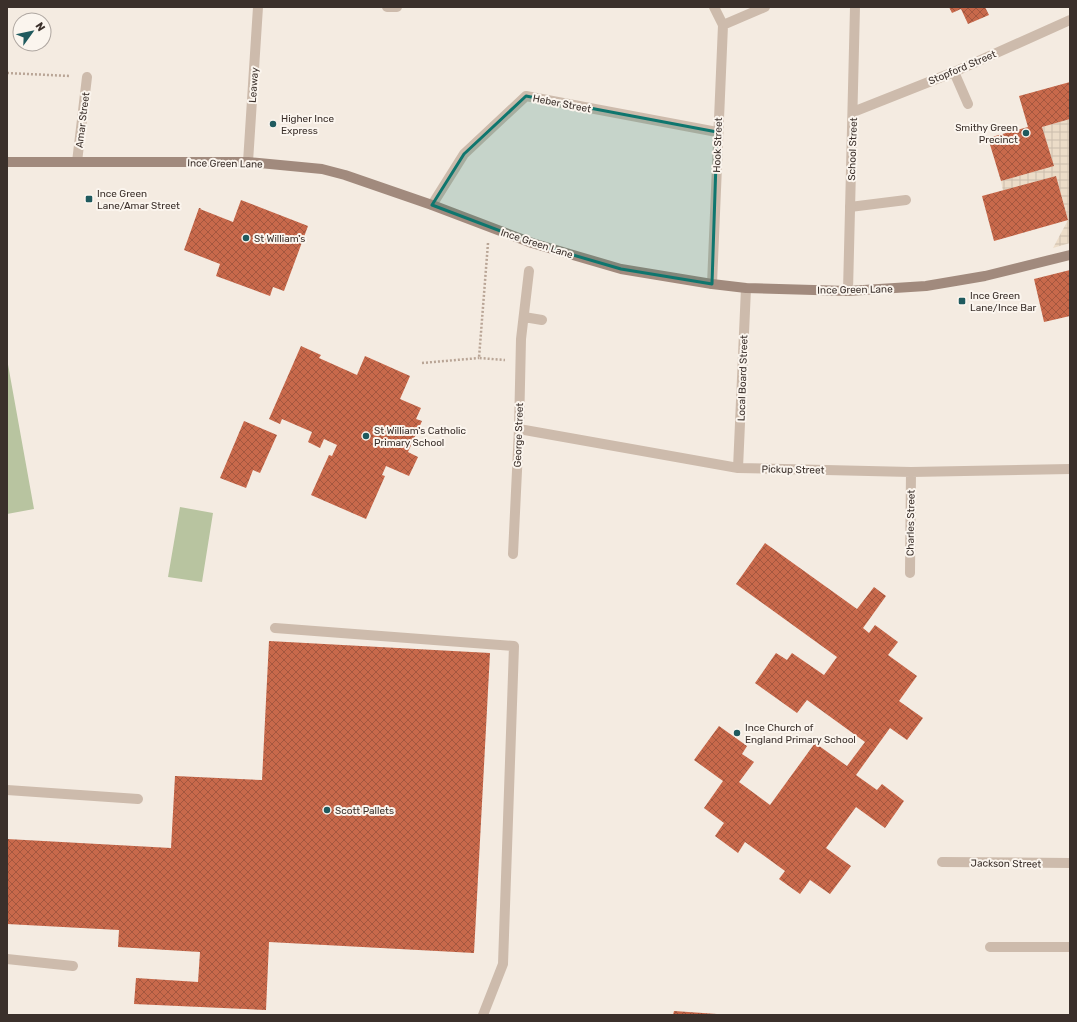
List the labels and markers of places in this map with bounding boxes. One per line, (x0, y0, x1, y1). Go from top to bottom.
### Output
place label: Higher Ince Express (281, 113, 335, 137)
marker: Higher Ince Express (268, 119, 278, 129)
place label: Smithy Green Precinct (955, 122, 1018, 146)
marker: Smithy Green Precinct (1021, 128, 1031, 138)
place label: Ince Green Lane/Amar Street (97, 188, 180, 212)
marker: Ince Green Lane/Amar Street (84, 194, 94, 204)
marker: St William's (241, 233, 251, 243)
place label: St William's (254, 233, 305, 245)
place label: Ince Green Lane/Ince Bar (970, 290, 1036, 314)
marker: Ince Green Lane/Ince Bar (957, 296, 967, 306)
place label: St William's Catholic Primary School (374, 425, 466, 449)
marker: St William's Catholic Primary School (361, 431, 371, 441)
place label: Ince Church of England Primary School (745, 722, 856, 746)
marker: Ince Church of England Primary School (732, 728, 742, 738)
marker: Scott Pallets (322, 805, 332, 815)
place label: Scott Pallets (335, 805, 394, 817)

